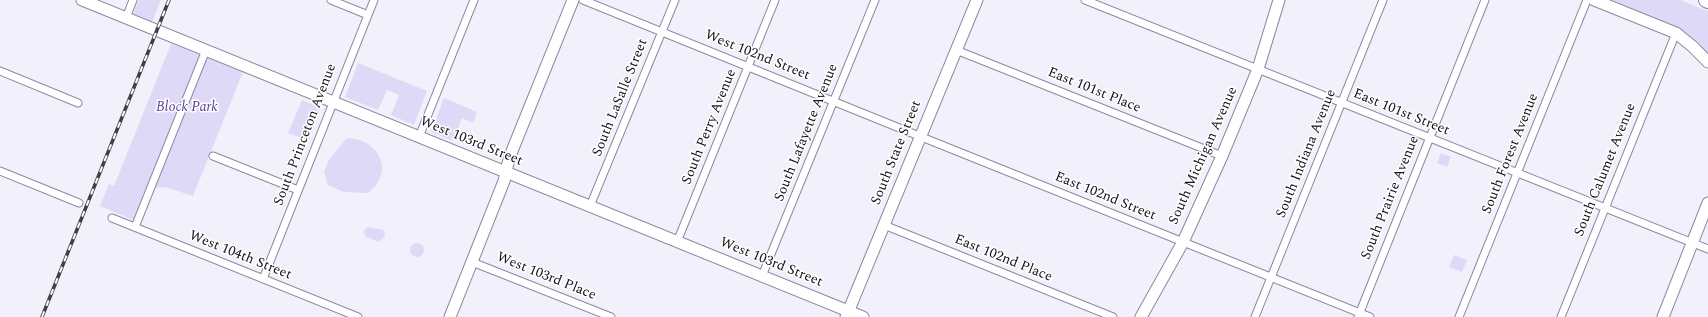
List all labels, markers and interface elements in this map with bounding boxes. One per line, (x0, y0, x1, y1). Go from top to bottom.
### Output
street label: West 102nd Street (702, 27, 812, 85)
street label: South LaSalle Street (590, 37, 652, 159)
street label: South Princeton Avenue (271, 62, 341, 208)
street label: South Lafayette Avenue (772, 62, 842, 204)
street label: East 101st Place (1045, 65, 1143, 117)
street label: South Perry Avenue (679, 67, 741, 187)
street label: South Michigan Avenue (1166, 85, 1242, 227)
street label: East 101st Street (1350, 86, 1452, 140)
street label: South Indiana Avenue (1274, 87, 1340, 221)
street label: South Forest Avenue (1479, 91, 1543, 217)
street label: South State Street (868, 98, 926, 208)
park label: Block Park (156, 100, 218, 116)
street label: South Calumet Avenue (1572, 101, 1640, 239)
street label: West 103rd Street (417, 114, 525, 170)
street label: South Prairie Avenue (1359, 134, 1423, 262)
street label: East 102nd Street (1052, 169, 1158, 225)
street label: West 104th Street (186, 228, 294, 284)
street label: East 102nd Place (952, 232, 1054, 286)
street label: West 103rd Street (717, 235, 825, 291)
street label: West 103rd Place (494, 249, 598, 305)

